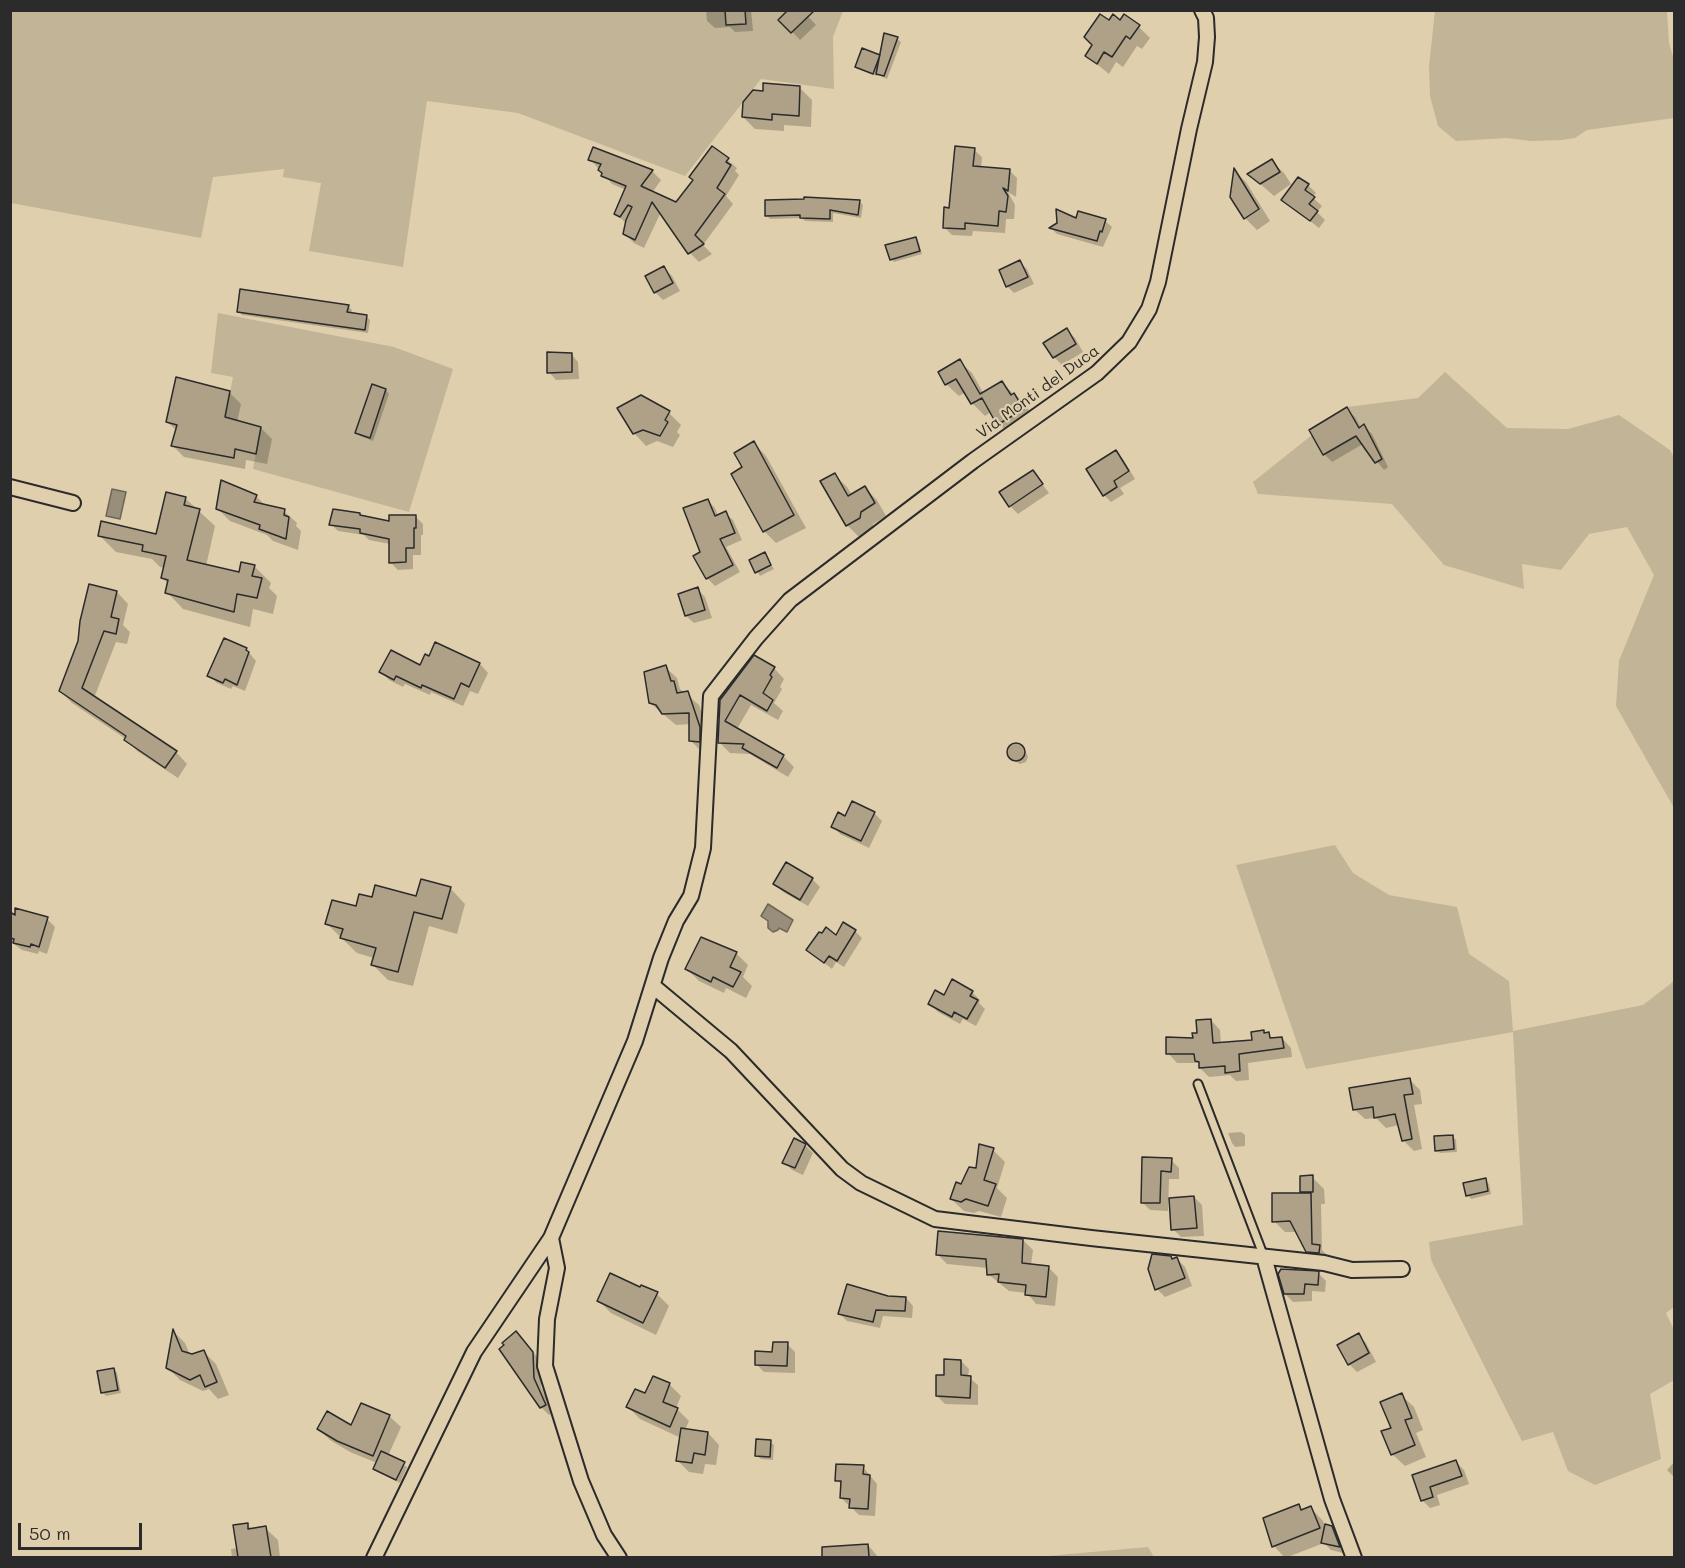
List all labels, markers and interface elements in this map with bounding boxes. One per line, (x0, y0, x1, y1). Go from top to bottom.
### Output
street label: Via Monti del Duca (973, 341, 1103, 443)
scale bar (21, 1511, 146, 1549)
text: 50 m (29, 1521, 71, 1545)

